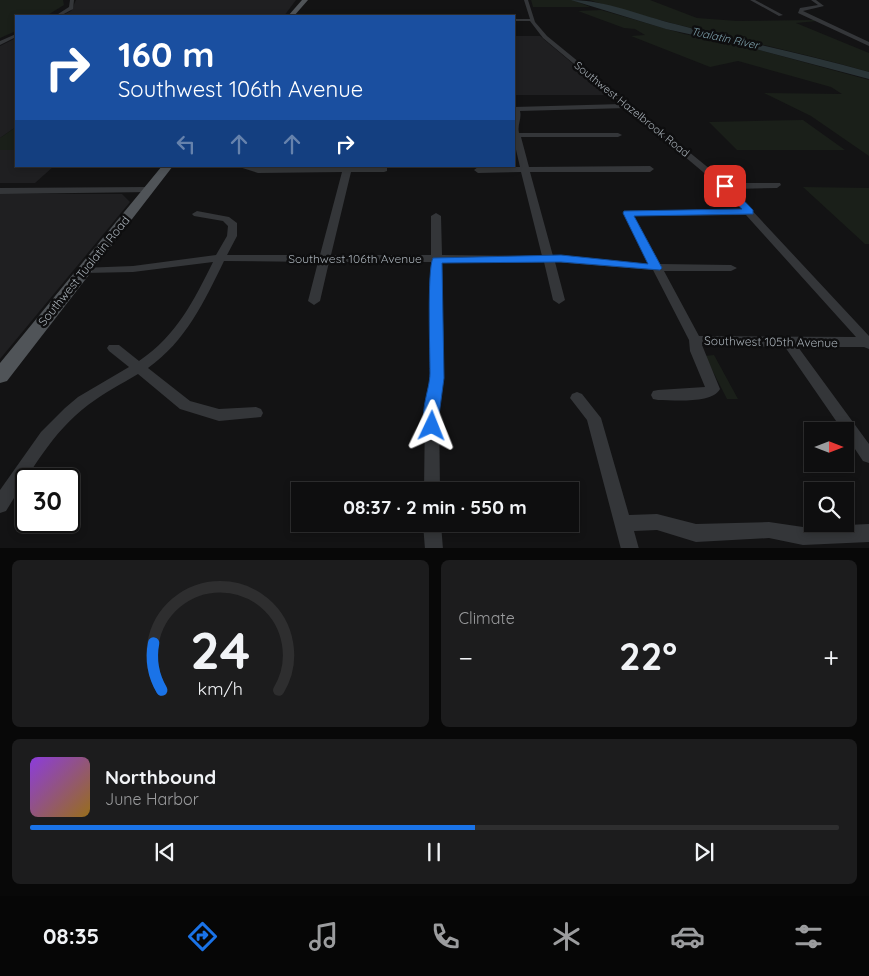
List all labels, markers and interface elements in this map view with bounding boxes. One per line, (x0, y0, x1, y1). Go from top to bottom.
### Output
water label: Tualatin River (690, 24, 762, 52)
text: 160 m (118, 32, 215, 76)
icon: right (35, 35, 100, 100)
street label: Southwest Hazelbrook Road (572, 58, 692, 160)
text: Southwest 106th Avenue (118, 75, 363, 103)
icon: left (172, 130, 200, 158)
icon: ahead (225, 130, 253, 158)
icon: ahead (278, 130, 306, 158)
icon: right (331, 130, 359, 158)
pin (704, 165, 746, 207)
icon: arrive (711, 172, 739, 200)
street label: Southwest Tualatin Road (35, 213, 133, 329)
street label: Southwest 106th Avenue (288, 251, 422, 266)
street label: Southwest 105th Avenue (704, 333, 838, 350)
position arrow (405, 399, 457, 451)
north arrow (804, 422, 854, 472)
map controls (804, 422, 854, 532)
speed limit sign: 30 (15, 468, 80, 533)
button: search (804, 482, 854, 532)
text: 08:37 · 2 min · 550 m (343, 495, 527, 519)
text: Climate (459, 608, 515, 628)
text: 24 (190, 617, 250, 682)
text: 22° (619, 632, 677, 680)
text: − (459, 640, 473, 675)
text: + (823, 640, 839, 675)
text: km/h (198, 677, 243, 699)
text: Northbound (105, 765, 216, 789)
text: June Harbor (105, 789, 199, 809)
icon: previous (151, 838, 179, 866)
icon: pause (420, 838, 448, 866)
icon: next (690, 838, 718, 866)
icon: directions (185, 919, 220, 954)
icon: music (306, 919, 341, 954)
icon: phone (428, 919, 463, 954)
icon: climate (549, 919, 584, 954)
icon: car (670, 919, 705, 954)
icon: filters (791, 919, 826, 954)
text: 08:35 (43, 922, 99, 950)

